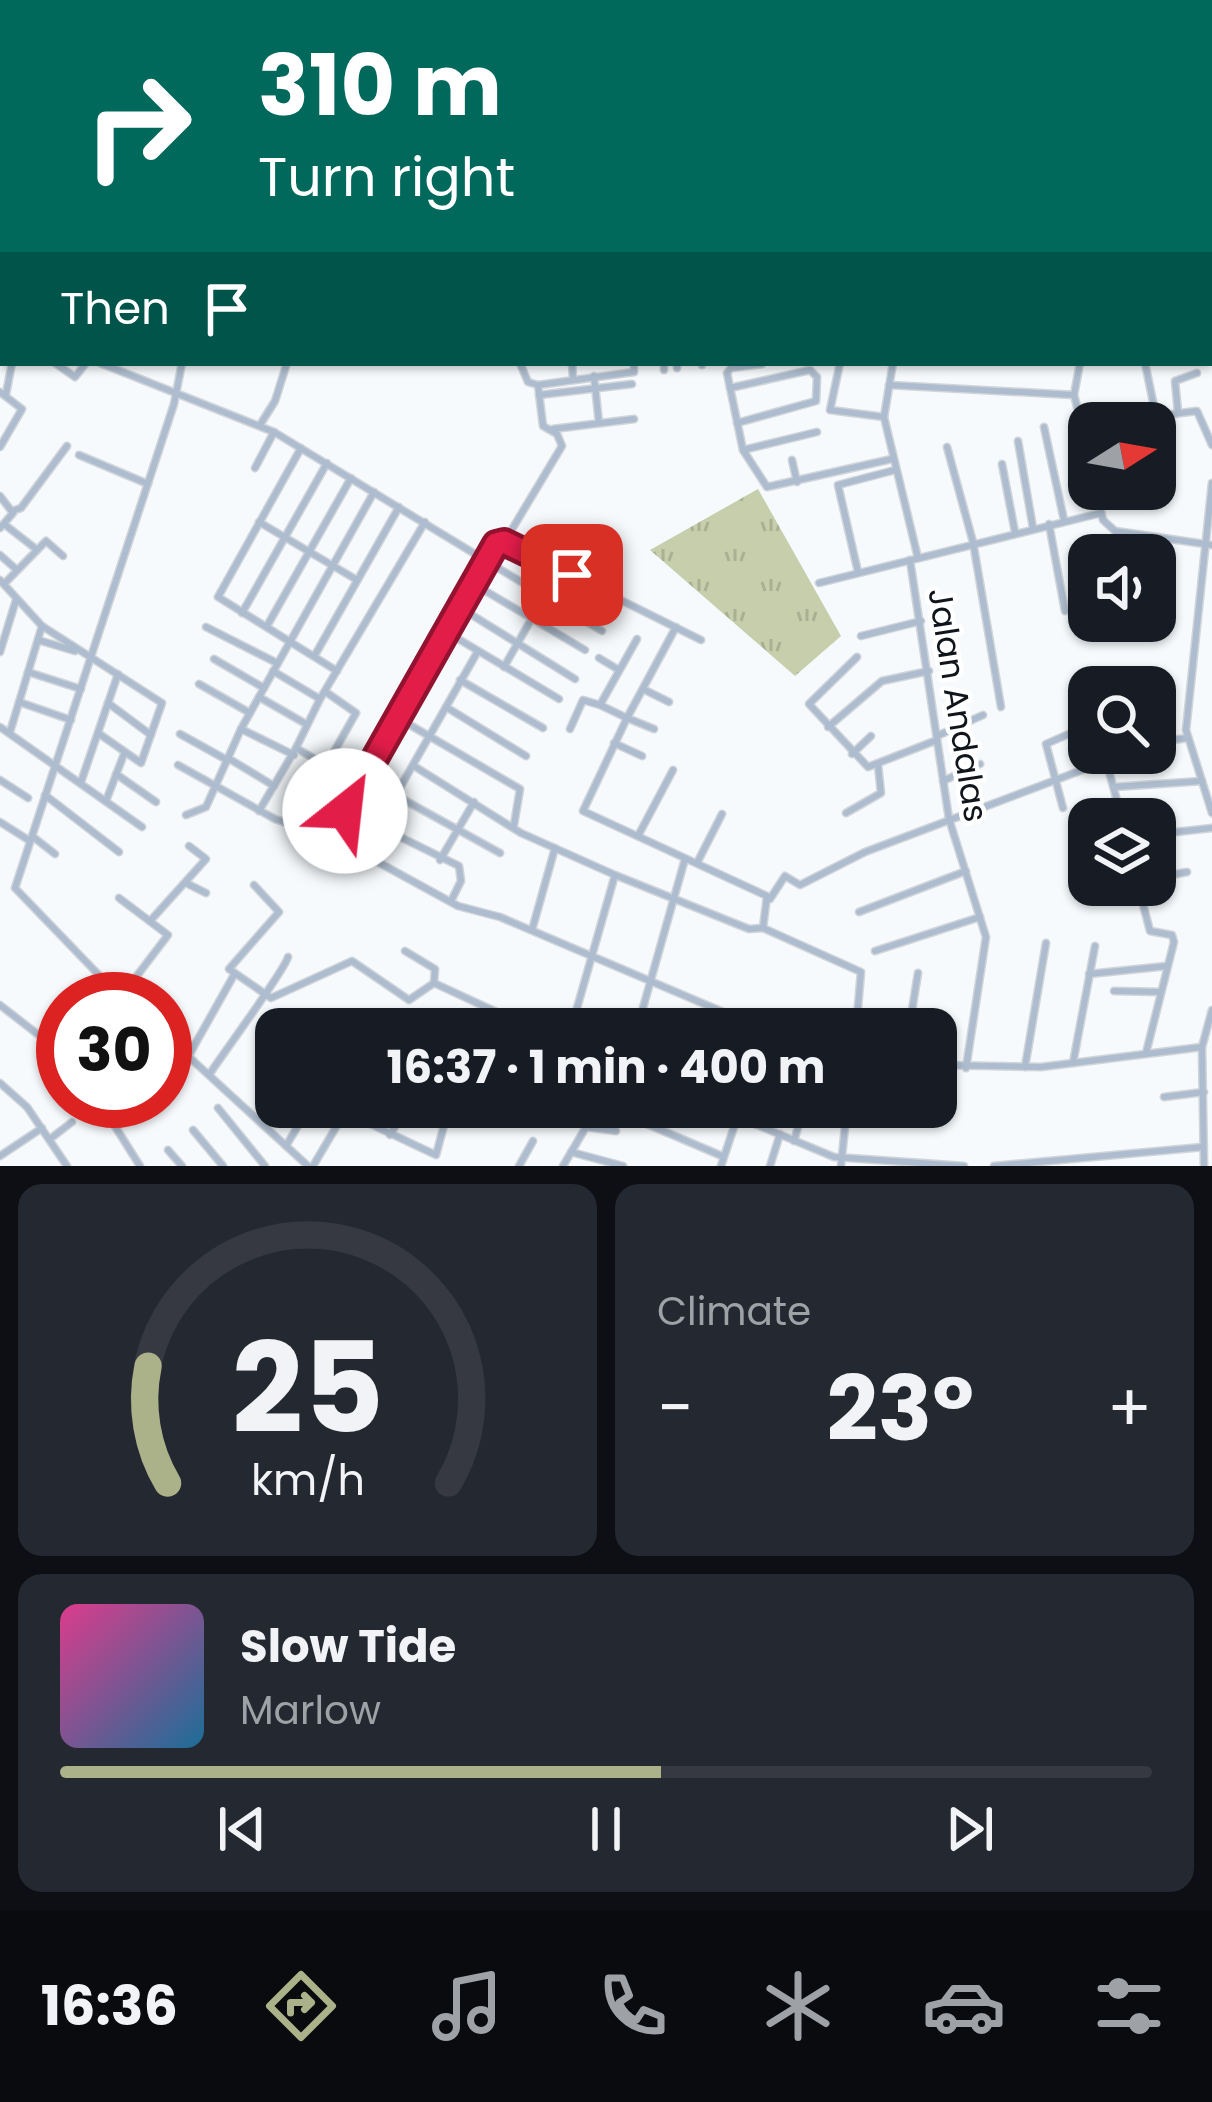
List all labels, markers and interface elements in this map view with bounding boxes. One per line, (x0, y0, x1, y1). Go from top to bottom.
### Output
text: 310 m (258, 27, 502, 144)
icon: right (60, 48, 216, 204)
text: Turn right (258, 139, 515, 215)
icon: arrive (194, 276, 260, 342)
text: Then (60, 277, 170, 340)
north arrow (1068, 402, 1176, 510)
map controls (1068, 402, 1176, 906)
pin (521, 524, 623, 626)
button: sound (1068, 534, 1176, 642)
icon: arrive (539, 542, 605, 608)
street label: Jalan Andalas (916, 585, 1000, 825)
button: search (1068, 666, 1176, 774)
position arrow (282, 748, 408, 874)
button: layers (1068, 798, 1176, 906)
speed limit sign: 30 (36, 972, 192, 1128)
text: 16:37 · 1 min · 400 m (387, 1036, 825, 1099)
text: Climate (657, 1284, 811, 1339)
text: 25 (231, 1301, 384, 1476)
text: 23° (826, 1345, 974, 1472)
text: − (657, 1362, 693, 1454)
text: + (1107, 1362, 1152, 1454)
text: km/h (250, 1450, 365, 1510)
text: Slow Tide (240, 1615, 456, 1678)
text: Marlow (240, 1683, 381, 1738)
icon: previous (209, 1796, 275, 1862)
icon: pause (573, 1796, 639, 1862)
icon: next (937, 1796, 1003, 1862)
icon: directions (259, 1964, 343, 2048)
icon: music (425, 1964, 509, 2048)
icon: phone (591, 1964, 675, 2048)
icon: climate (756, 1964, 840, 2048)
icon: car (922, 1964, 1006, 2048)
icon: filters (1087, 1964, 1171, 2048)
text: 16:36 (41, 1968, 178, 2044)

